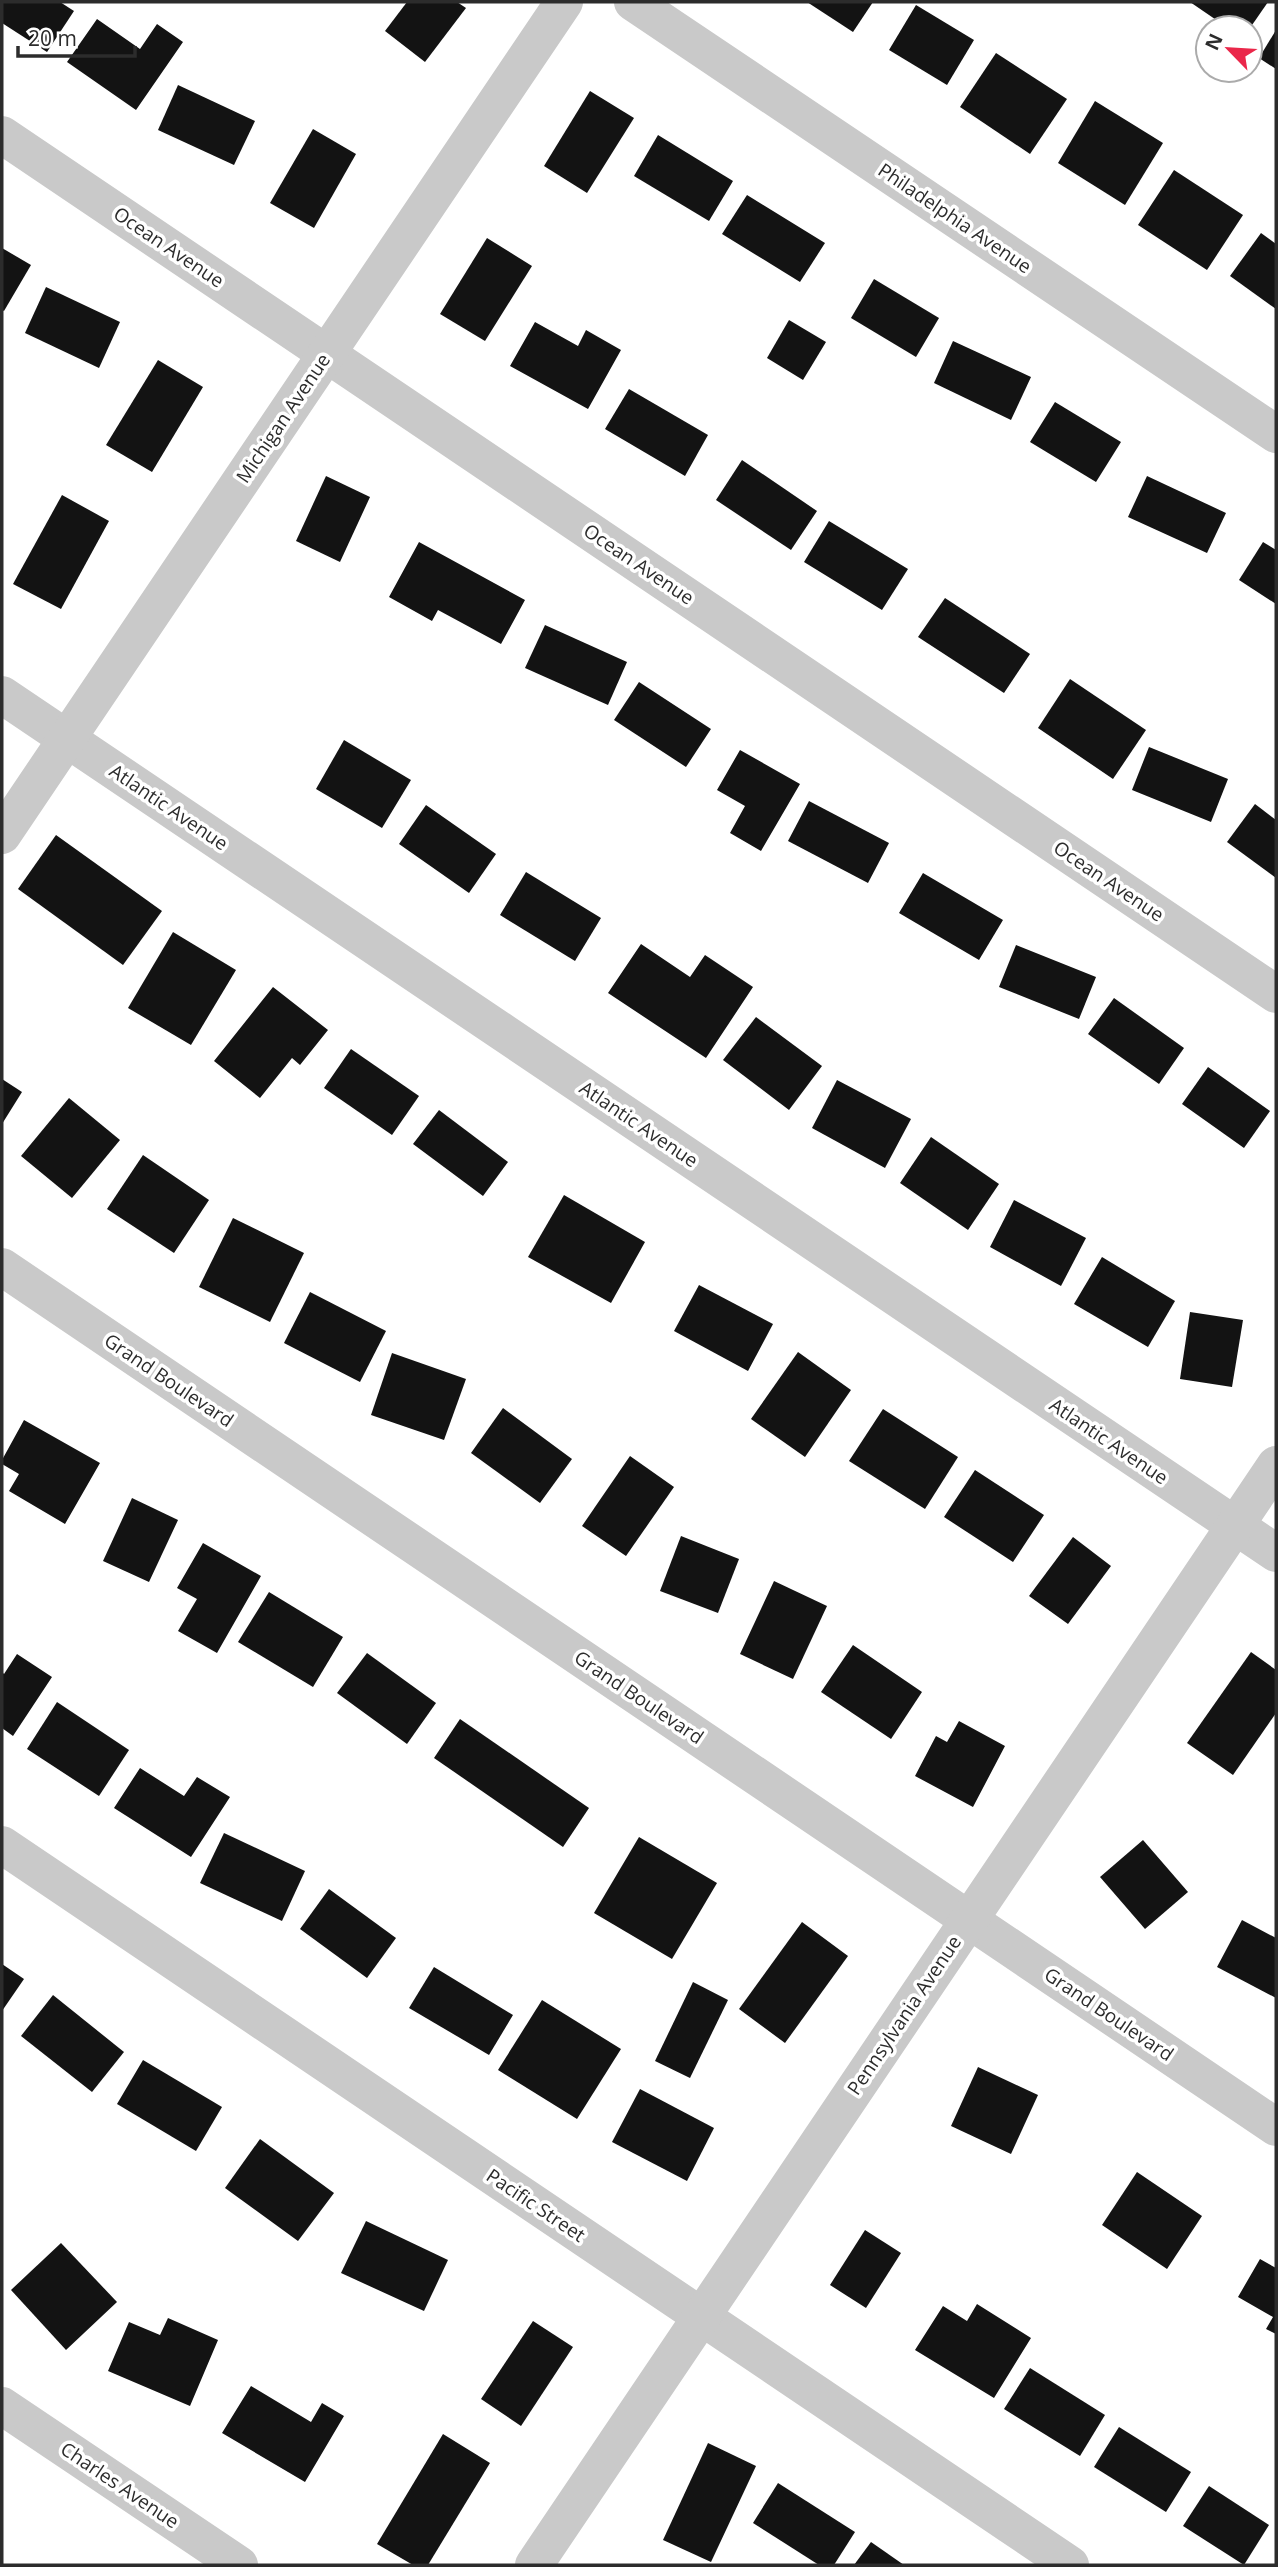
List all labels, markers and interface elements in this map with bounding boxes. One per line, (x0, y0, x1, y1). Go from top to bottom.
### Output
scale bar (18, 14, 135, 58)
north arrow (1194, 14, 1264, 84)
text: 20 m (28, 24, 77, 52)
text: N (1199, 29, 1229, 54)
street label: Philadelphia Avenue (873, 157, 1037, 279)
street label: Ocean Avenue (109, 200, 229, 294)
street label: Michigan Avenue (230, 348, 336, 488)
street label: Ocean Avenue (579, 517, 699, 611)
street label: Atlantic Avenue (105, 758, 233, 856)
street label: Ocean Avenue (1049, 834, 1169, 928)
street label: Atlantic Avenue (575, 1075, 703, 1173)
street label: Grand Boulevard (99, 1327, 239, 1433)
street label: Atlantic Avenue (1045, 1392, 1173, 1490)
street label: Grand Boulevard (569, 1644, 709, 1750)
street label: Pennsylvania Avenue (841, 1930, 967, 2100)
street label: Grand Boulevard (1039, 1961, 1179, 2067)
street label: Pacific Street (481, 2162, 591, 2248)
street label: Charles Avenue (56, 2436, 184, 2534)

